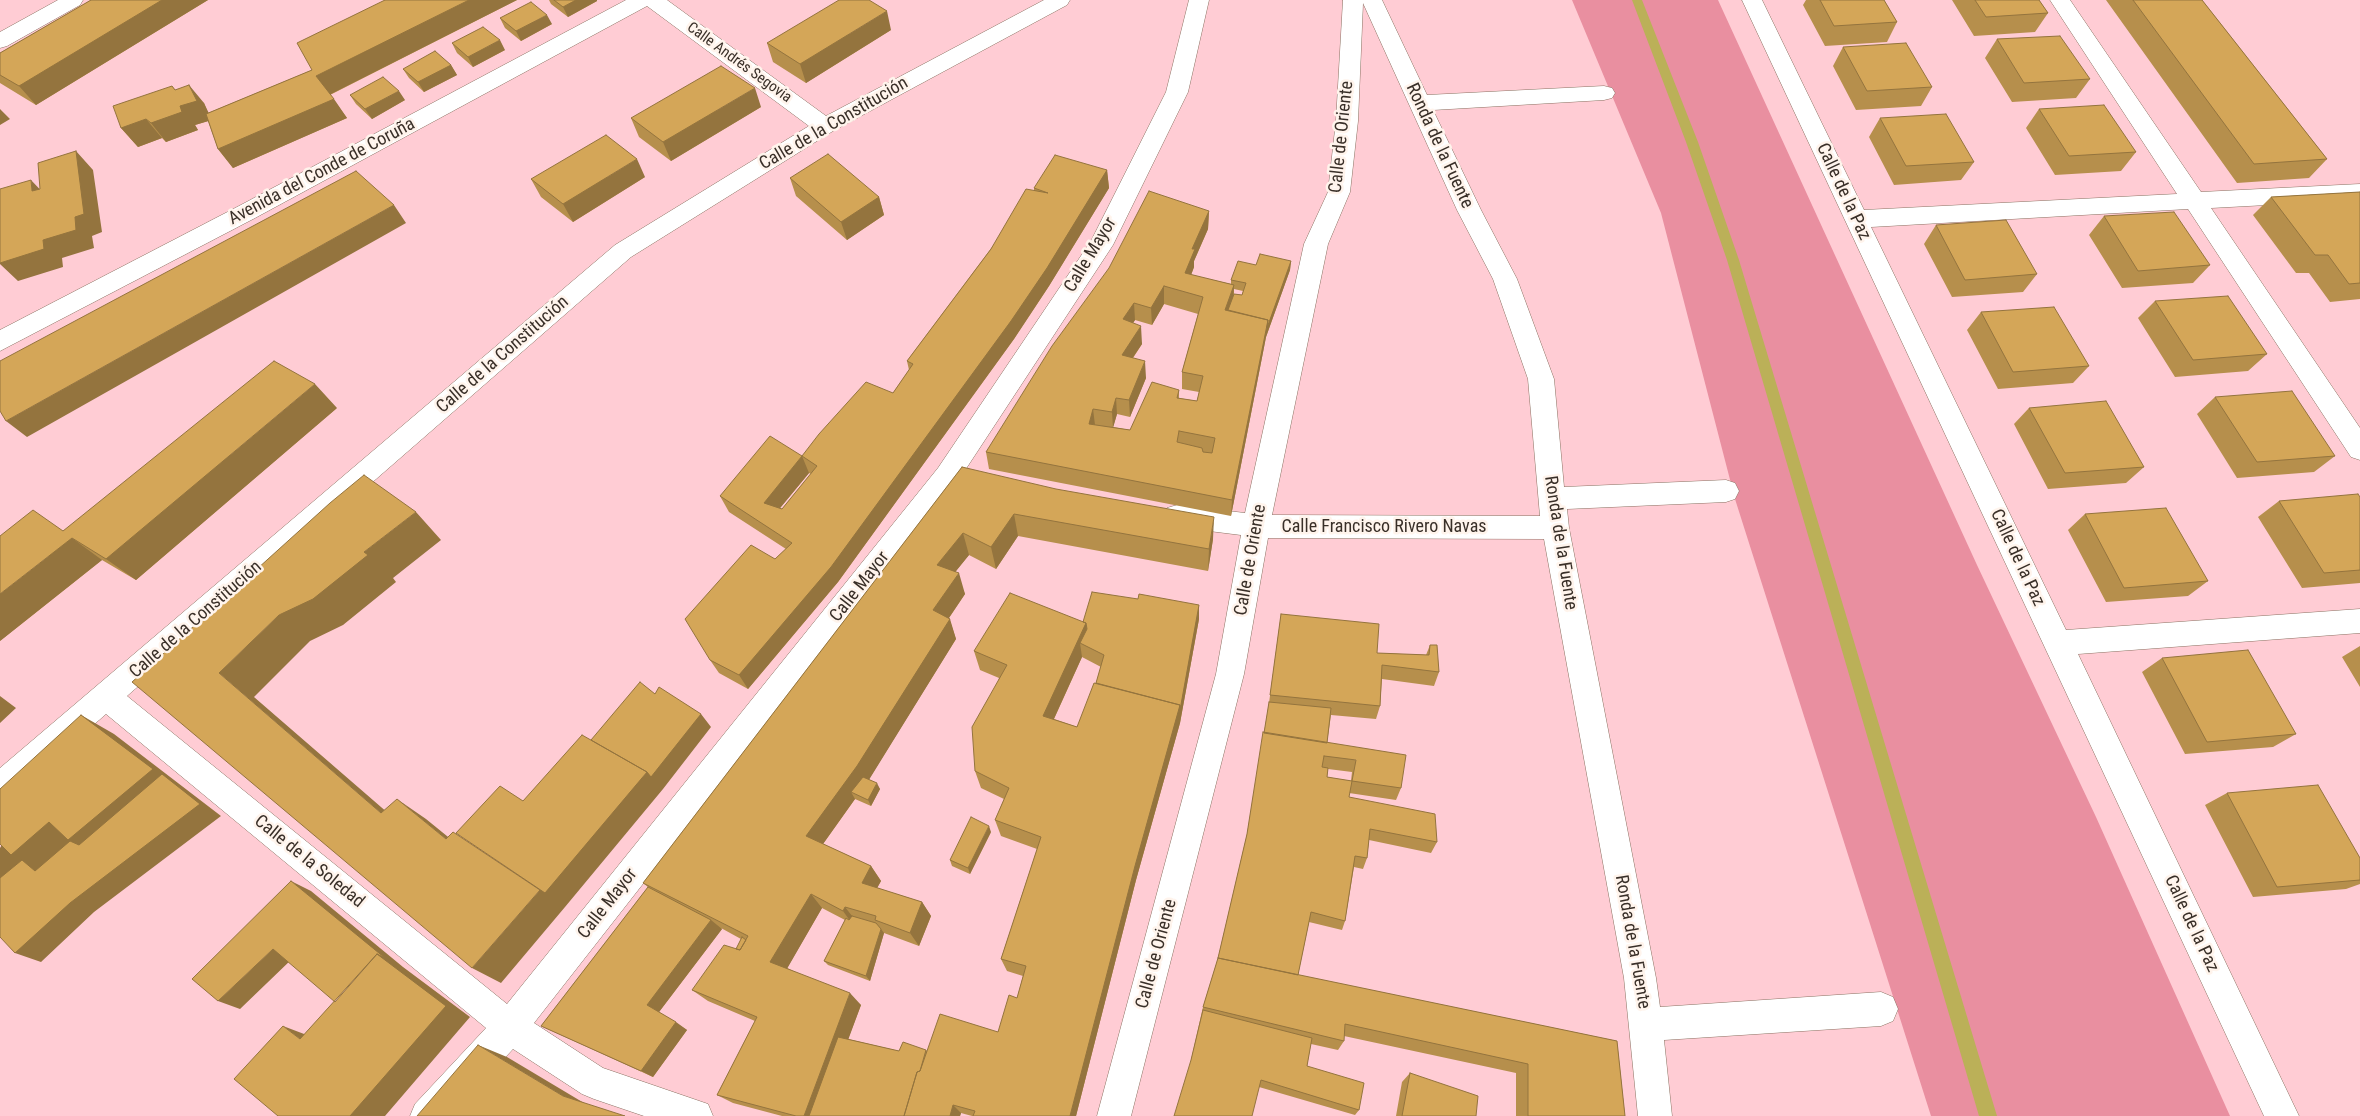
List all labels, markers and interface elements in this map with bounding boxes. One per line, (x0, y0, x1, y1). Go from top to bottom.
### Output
street label: Calle Andrés Segovia (683, 19, 795, 107)
street label: Calle de la Constitución (756, 73, 912, 175)
street label: Calle de Oriente (1325, 80, 1359, 194)
street label: Ronda de la Fuente (1401, 80, 1477, 212)
street label: Avenida del Conde de Coruña (225, 114, 419, 230)
street label: Calle de la Paz (1811, 140, 1875, 244)
street label: Calle Mayor (1060, 214, 1122, 296)
street label: Calle de la Constitución (433, 292, 573, 418)
street label: Ronda de la Fuente (1539, 474, 1581, 612)
street label: Calle de Oriente (1231, 503, 1271, 617)
street label: Calle de la Paz (1985, 506, 2049, 610)
street label: Calle Francisco Rivero Navas (1282, 516, 1486, 538)
street label: Calle Mayor (826, 547, 894, 627)
street label: Calle de la Constitución (126, 557, 266, 683)
street label: Calle de la Soledad (250, 811, 368, 913)
street label: Calle Mayor (574, 864, 642, 944)
street label: Calle de la Paz (2159, 872, 2223, 976)
street label: Ronda de la Fuente (1610, 873, 1654, 1011)
street label: Calle de Oriente (1132, 897, 1182, 1011)

